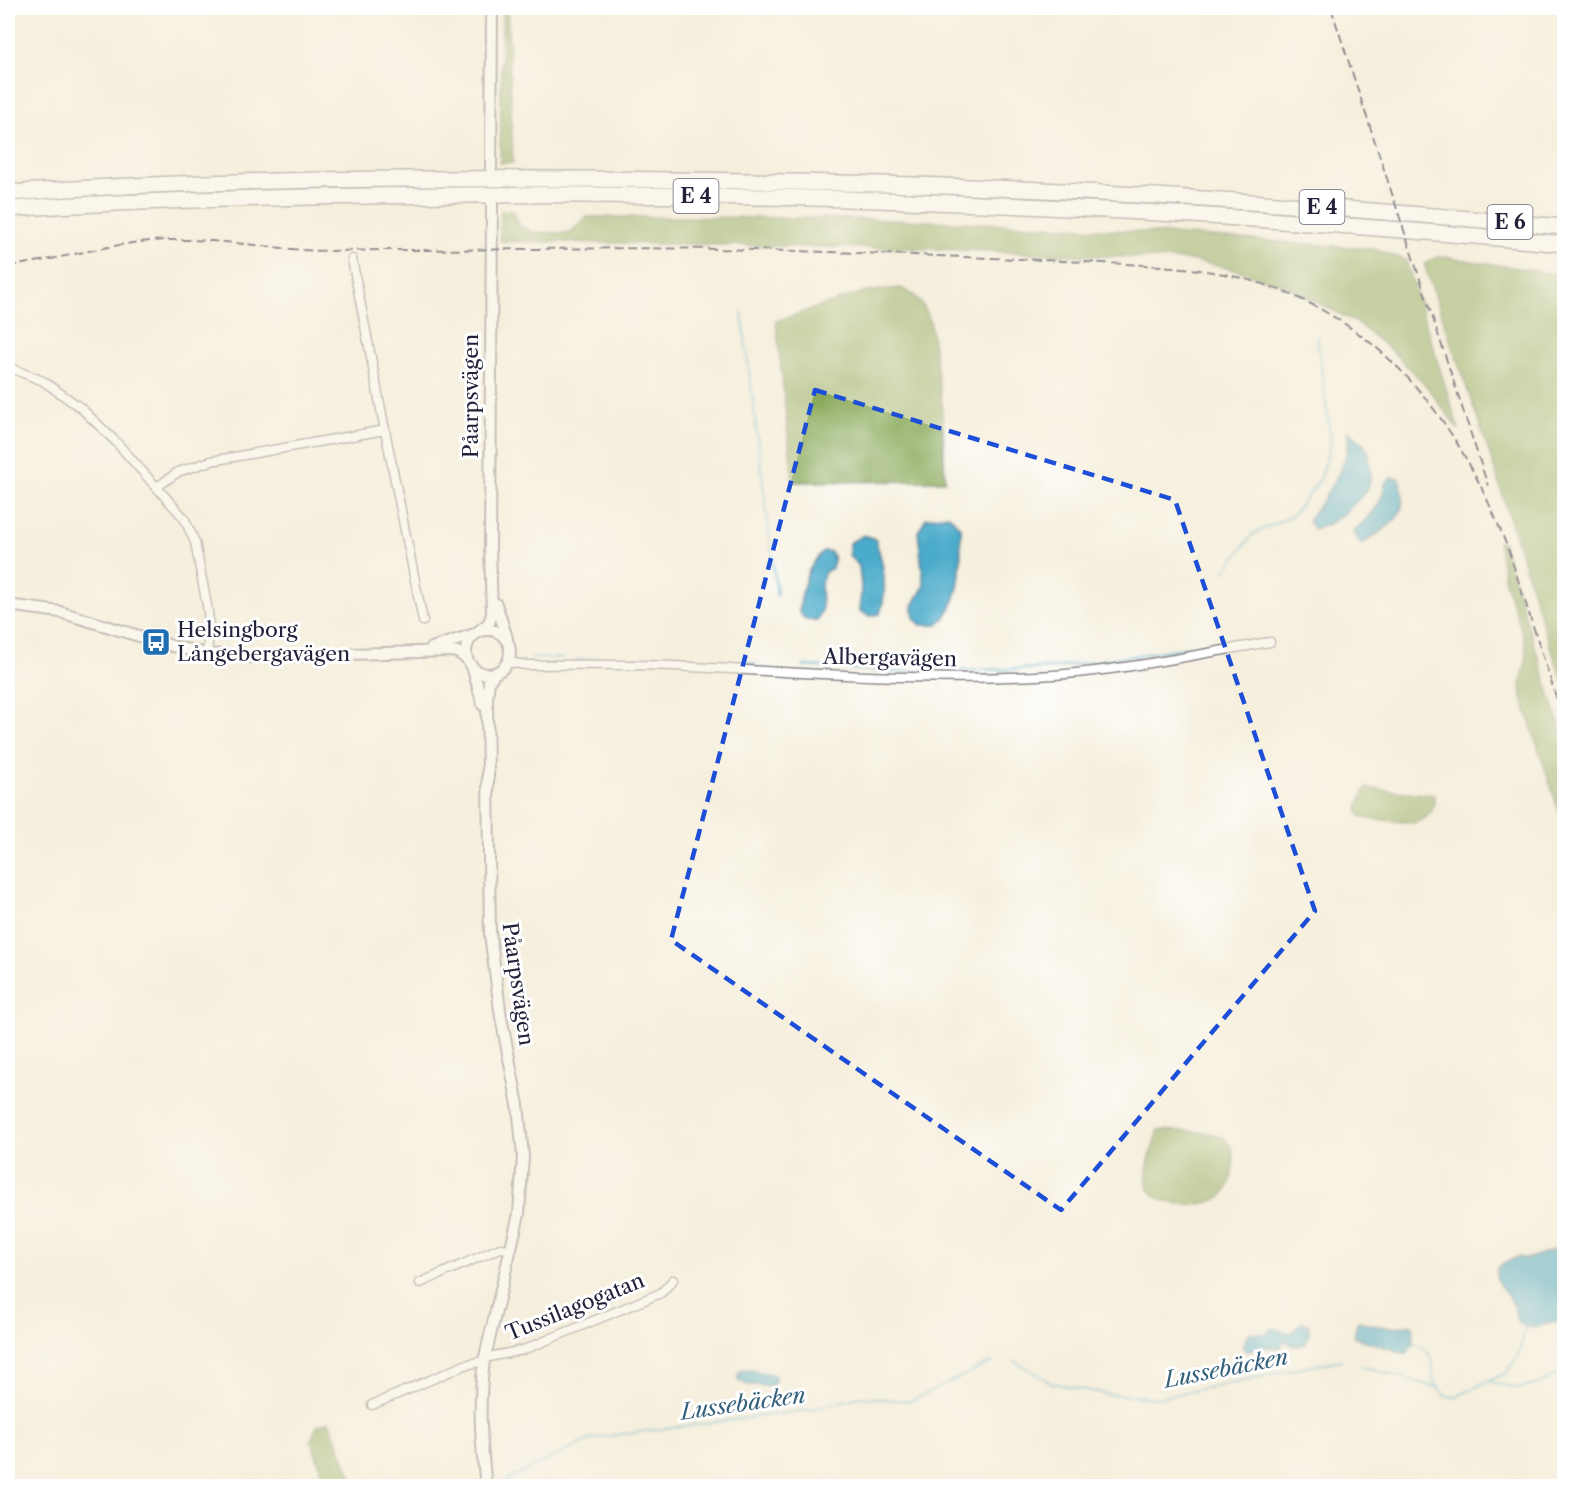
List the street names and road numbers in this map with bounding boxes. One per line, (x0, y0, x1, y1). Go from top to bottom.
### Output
road number: E 4 (674, 179, 718, 213)
road number: E 4 (1300, 190, 1344, 224)
road number: E 6 (1488, 205, 1532, 239)
street label: Påarpsvägen (458, 334, 483, 458)
street label: Albergavägen (822, 644, 957, 671)
street label: Påarpsvägen (497, 921, 540, 1047)
street label: Tussilagogatan (502, 1267, 648, 1346)

